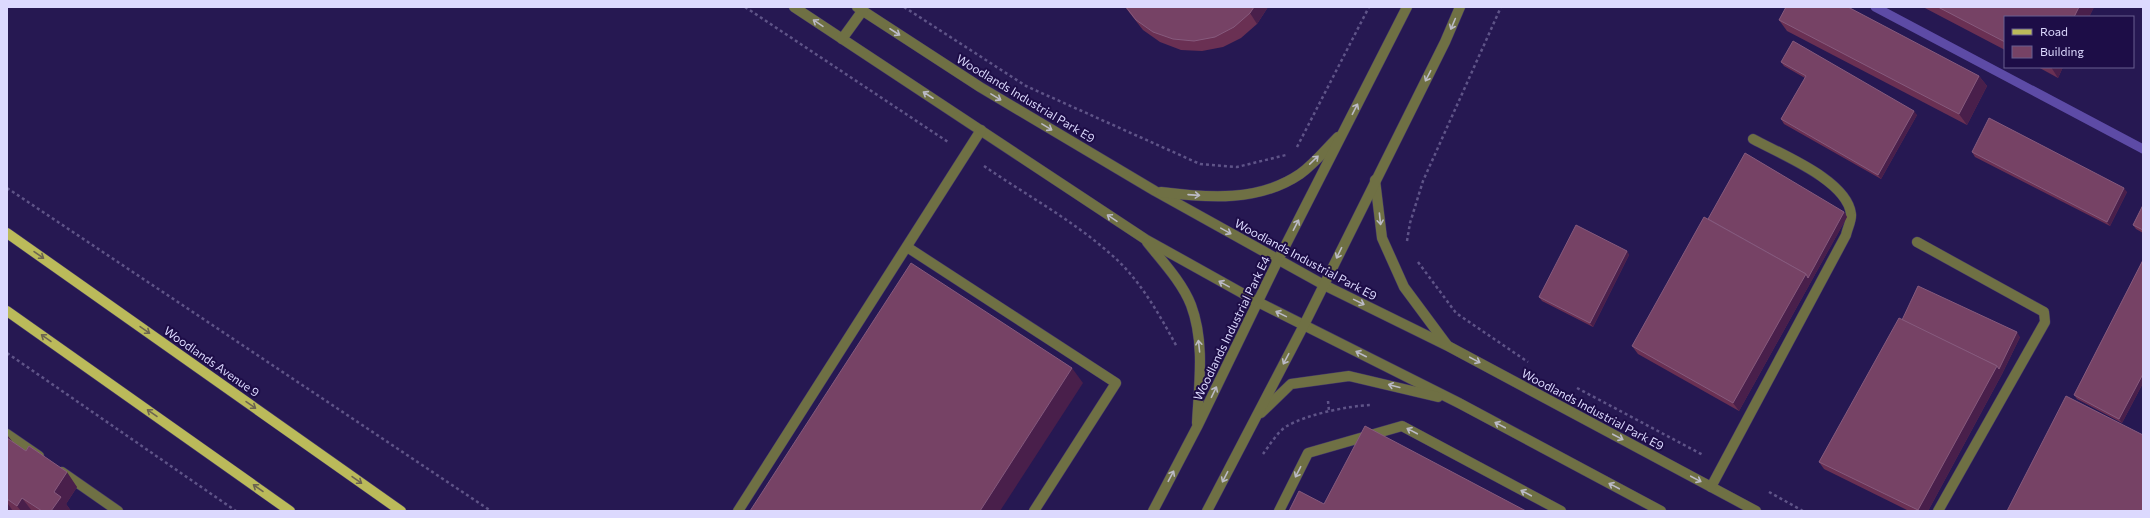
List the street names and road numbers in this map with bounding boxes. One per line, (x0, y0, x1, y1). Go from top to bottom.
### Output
street label: Woodlands Industrial Park E9 (954, 51, 1098, 145)
street label: Woodlands Industrial Park E9 (1232, 215, 1380, 303)
street label: Woodlands Industrial Park E4 (1190, 254, 1272, 402)
street label: Woodlands Avenue 9 (162, 323, 262, 399)
street label: Woodlands Industrial Park E9 (1519, 365, 1667, 453)

